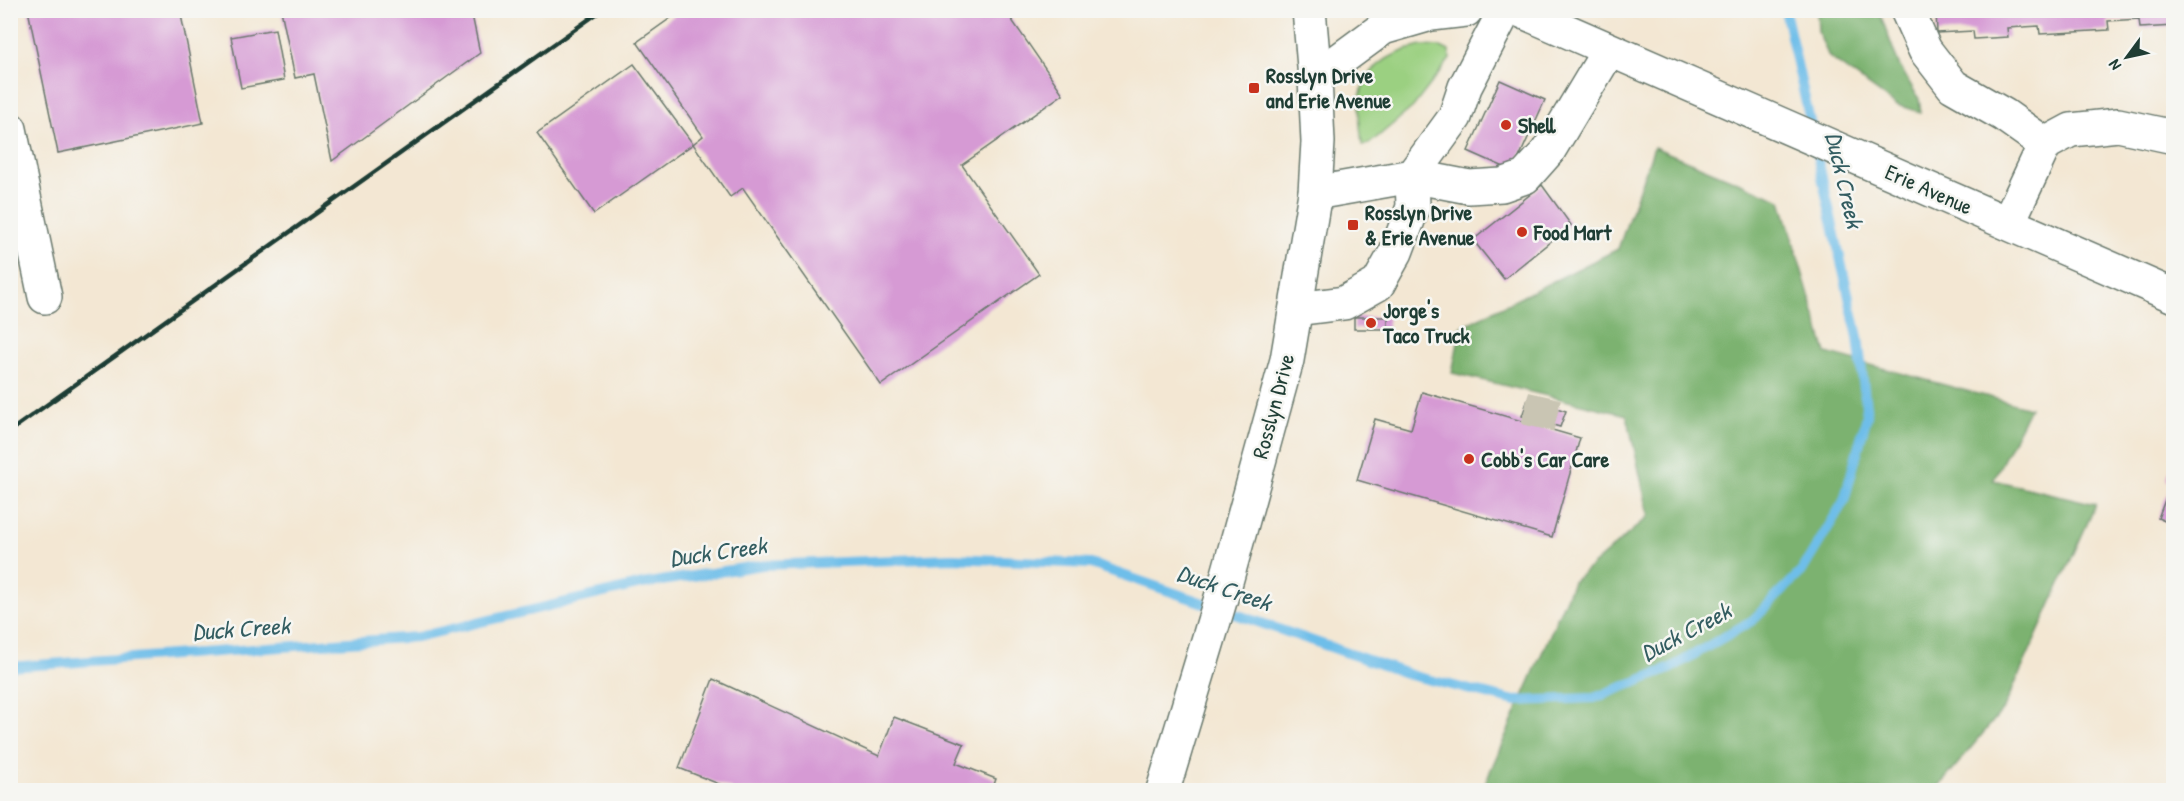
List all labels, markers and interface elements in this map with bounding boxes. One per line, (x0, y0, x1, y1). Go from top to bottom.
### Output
north arrow (2097, 27, 2157, 87)
text: N (2103, 55, 2126, 75)
place label: Rosslyn Drive and Erie Avenue (1266, 60, 1391, 115)
marker: Rosslyn Drive and Erie Avenue (1247, 81, 1261, 95)
place label: Shell (1518, 110, 1556, 140)
marker: Shell (1499, 118, 1513, 132)
water label: Duck Creek (1818, 129, 1872, 233)
street label: Erie Avenue (1881, 156, 1978, 222)
place label: Rosslyn Drive & Erie Avenue (1365, 197, 1475, 252)
place label: Food Mart (1533, 217, 1613, 247)
marker: Rosslyn Drive & Erie Avenue (1346, 218, 1360, 232)
marker: Food Mart (1515, 225, 1529, 239)
place label: Jorge's Taco Truck (1382, 295, 1470, 350)
marker: Jorge's Taco Truck (1364, 316, 1378, 330)
street label: Rosslyn Drive (1245, 350, 1301, 462)
place label: Cobb's Car Care (1481, 444, 1610, 474)
marker: Cobb's Car Care (1462, 452, 1476, 466)
water label: Duck Creek (667, 528, 770, 574)
water label: Duck Creek (1173, 556, 1277, 619)
water label: Duck Creek (1635, 593, 1738, 668)
water label: Duck Creek (191, 609, 293, 647)

